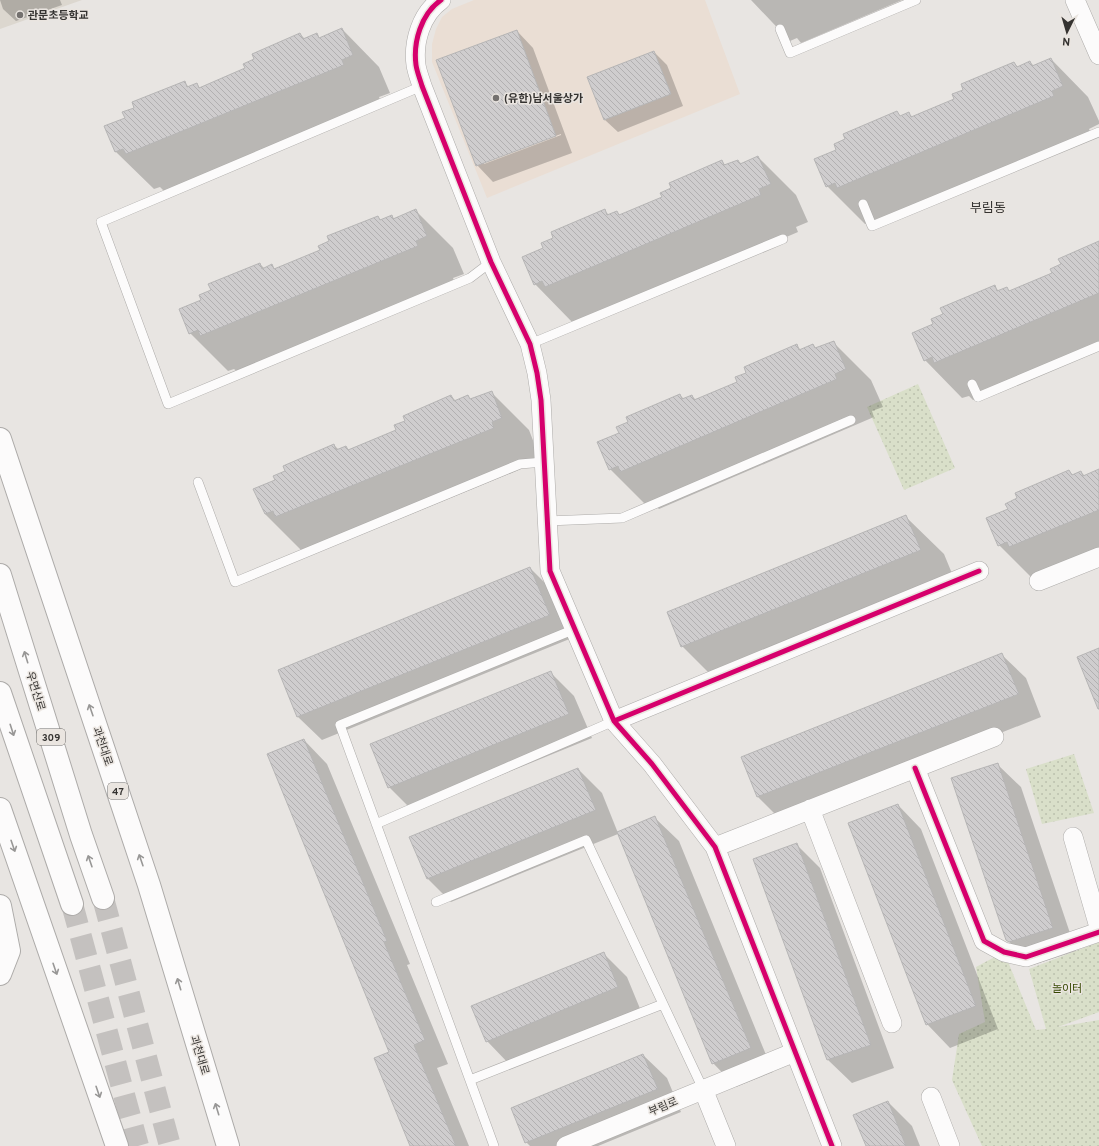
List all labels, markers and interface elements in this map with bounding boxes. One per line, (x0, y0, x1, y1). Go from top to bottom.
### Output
place label: 관문초등학교 (28, 9, 89, 23)
marker: 관문초등학교 (15, 10, 25, 20)
north arrow (1047, 12, 1087, 52)
text: N (1062, 34, 1071, 48)
place label: (유한)남서울상가 (504, 92, 583, 106)
marker: (유한)남서울상가 (491, 93, 501, 103)
district label: 부림동 (970, 201, 1006, 217)
one-way arrow (22, 651, 29, 664)
street label: 우면산로 (22, 670, 48, 713)
one-way arrow (87, 704, 94, 717)
one-way arrow (9, 723, 17, 735)
street label: 과천대로 (89, 725, 115, 768)
road number: 309 (37, 729, 65, 745)
road number: 47 (108, 783, 128, 799)
one-way arrow (9, 840, 17, 852)
one-way arrow (137, 854, 144, 867)
one-way arrow (86, 855, 94, 867)
one-way arrow (52, 963, 60, 975)
one-way arrow (175, 978, 182, 991)
park label: 놀이터 (1052, 982, 1082, 996)
street label: 과천대로 (186, 1034, 212, 1077)
one-way arrow (95, 1085, 102, 1098)
street label: 부림로 (647, 1095, 680, 1119)
one-way arrow (213, 1102, 220, 1115)

